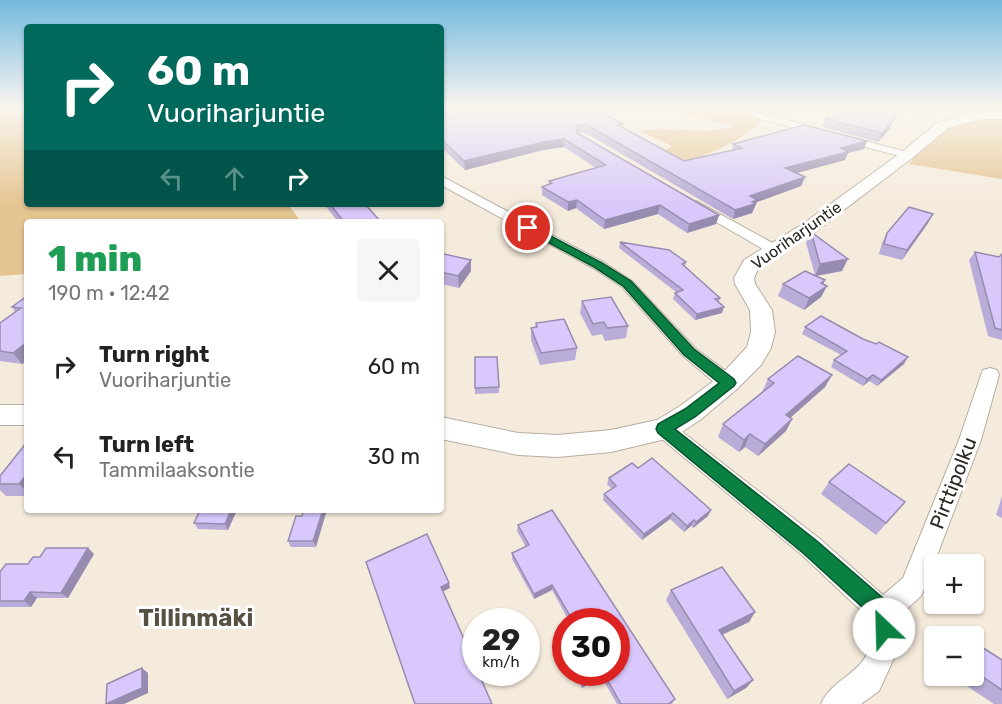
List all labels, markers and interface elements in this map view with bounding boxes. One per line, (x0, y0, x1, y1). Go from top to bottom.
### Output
text: 60 m (147, 46, 250, 96)
icon: right (48, 48, 126, 126)
text: Vuoriharjuntie (147, 97, 325, 129)
icon: left (155, 162, 188, 195)
icon: ahead (218, 162, 251, 195)
icon: right (281, 162, 314, 195)
street label: Vuoriharjuntie (748, 197, 845, 274)
pin (502, 202, 553, 253)
icon: arrive (511, 211, 544, 244)
text: 1 min (48, 237, 142, 280)
button: close (357, 239, 420, 302)
text: 190 m · 12:42 (48, 281, 170, 305)
text: Turn right (99, 341, 209, 368)
icon: right (48, 350, 81, 383)
text: 60 m (368, 353, 420, 380)
text: Vuoriharjuntie (99, 368, 231, 392)
text: Turn left (99, 431, 194, 458)
street label: Pirttipolku (925, 434, 981, 532)
icon: left (48, 440, 81, 473)
text: 30 m (368, 443, 420, 470)
text: Tammilaaksontie (99, 458, 255, 482)
map controls (924, 554, 984, 686)
button: + (924, 554, 984, 614)
position arrow (852, 597, 916, 661)
district label: Tillinmäki (139, 604, 253, 632)
speed limit sign: 30 (552, 608, 630, 686)
text: 29 (482, 622, 520, 658)
button: − (924, 626, 984, 686)
text: km/h (482, 653, 520, 671)

